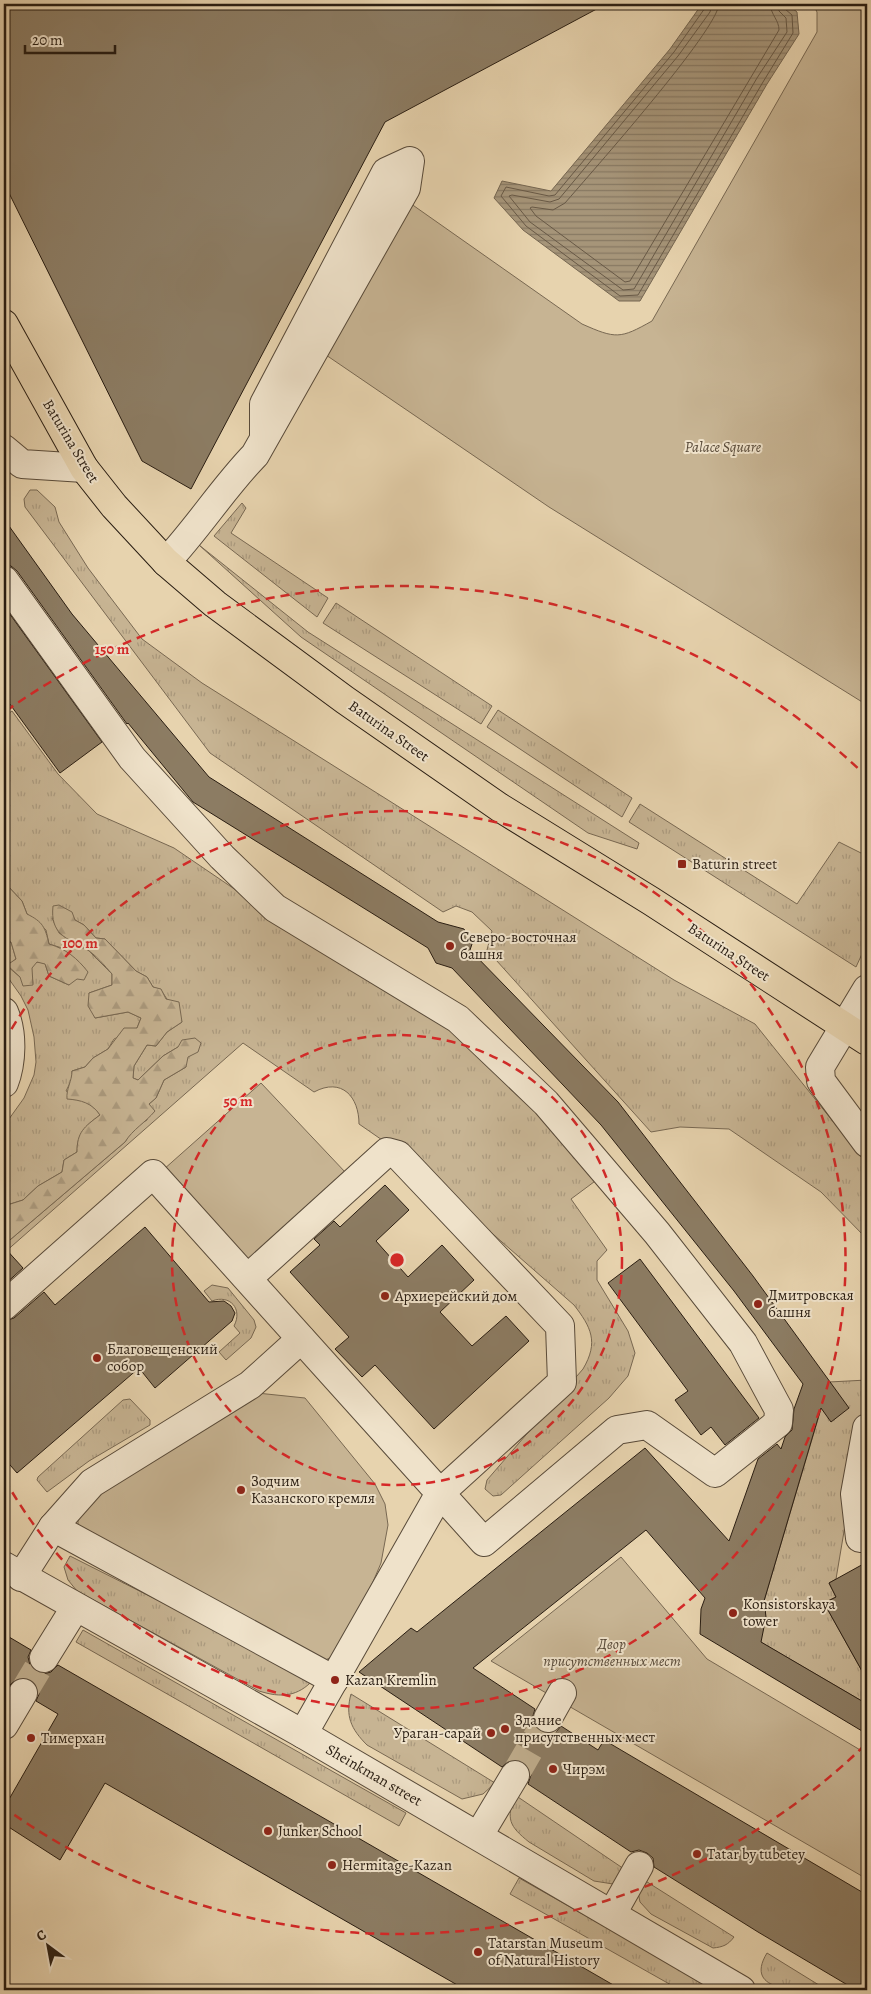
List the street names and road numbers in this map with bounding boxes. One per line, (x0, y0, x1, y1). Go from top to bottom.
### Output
street label: Baturina Street (38, 396, 104, 486)
street label: Baturina Street (345, 696, 433, 766)
street label: Baturina Street (684, 918, 774, 986)
street label: Sheinkman street (322, 1739, 426, 1811)

